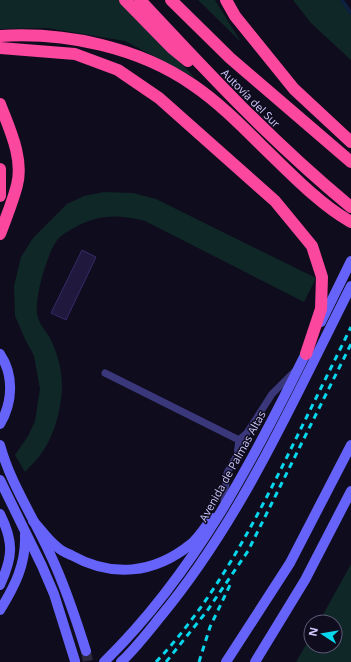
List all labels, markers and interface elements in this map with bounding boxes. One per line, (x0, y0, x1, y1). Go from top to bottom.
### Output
street label: Autovía del Sur (218, 65, 284, 131)
street label: Avenida de Palmas Altas (195, 408, 269, 524)
north arrow (303, 614, 343, 654)
text: N (304, 626, 321, 638)

